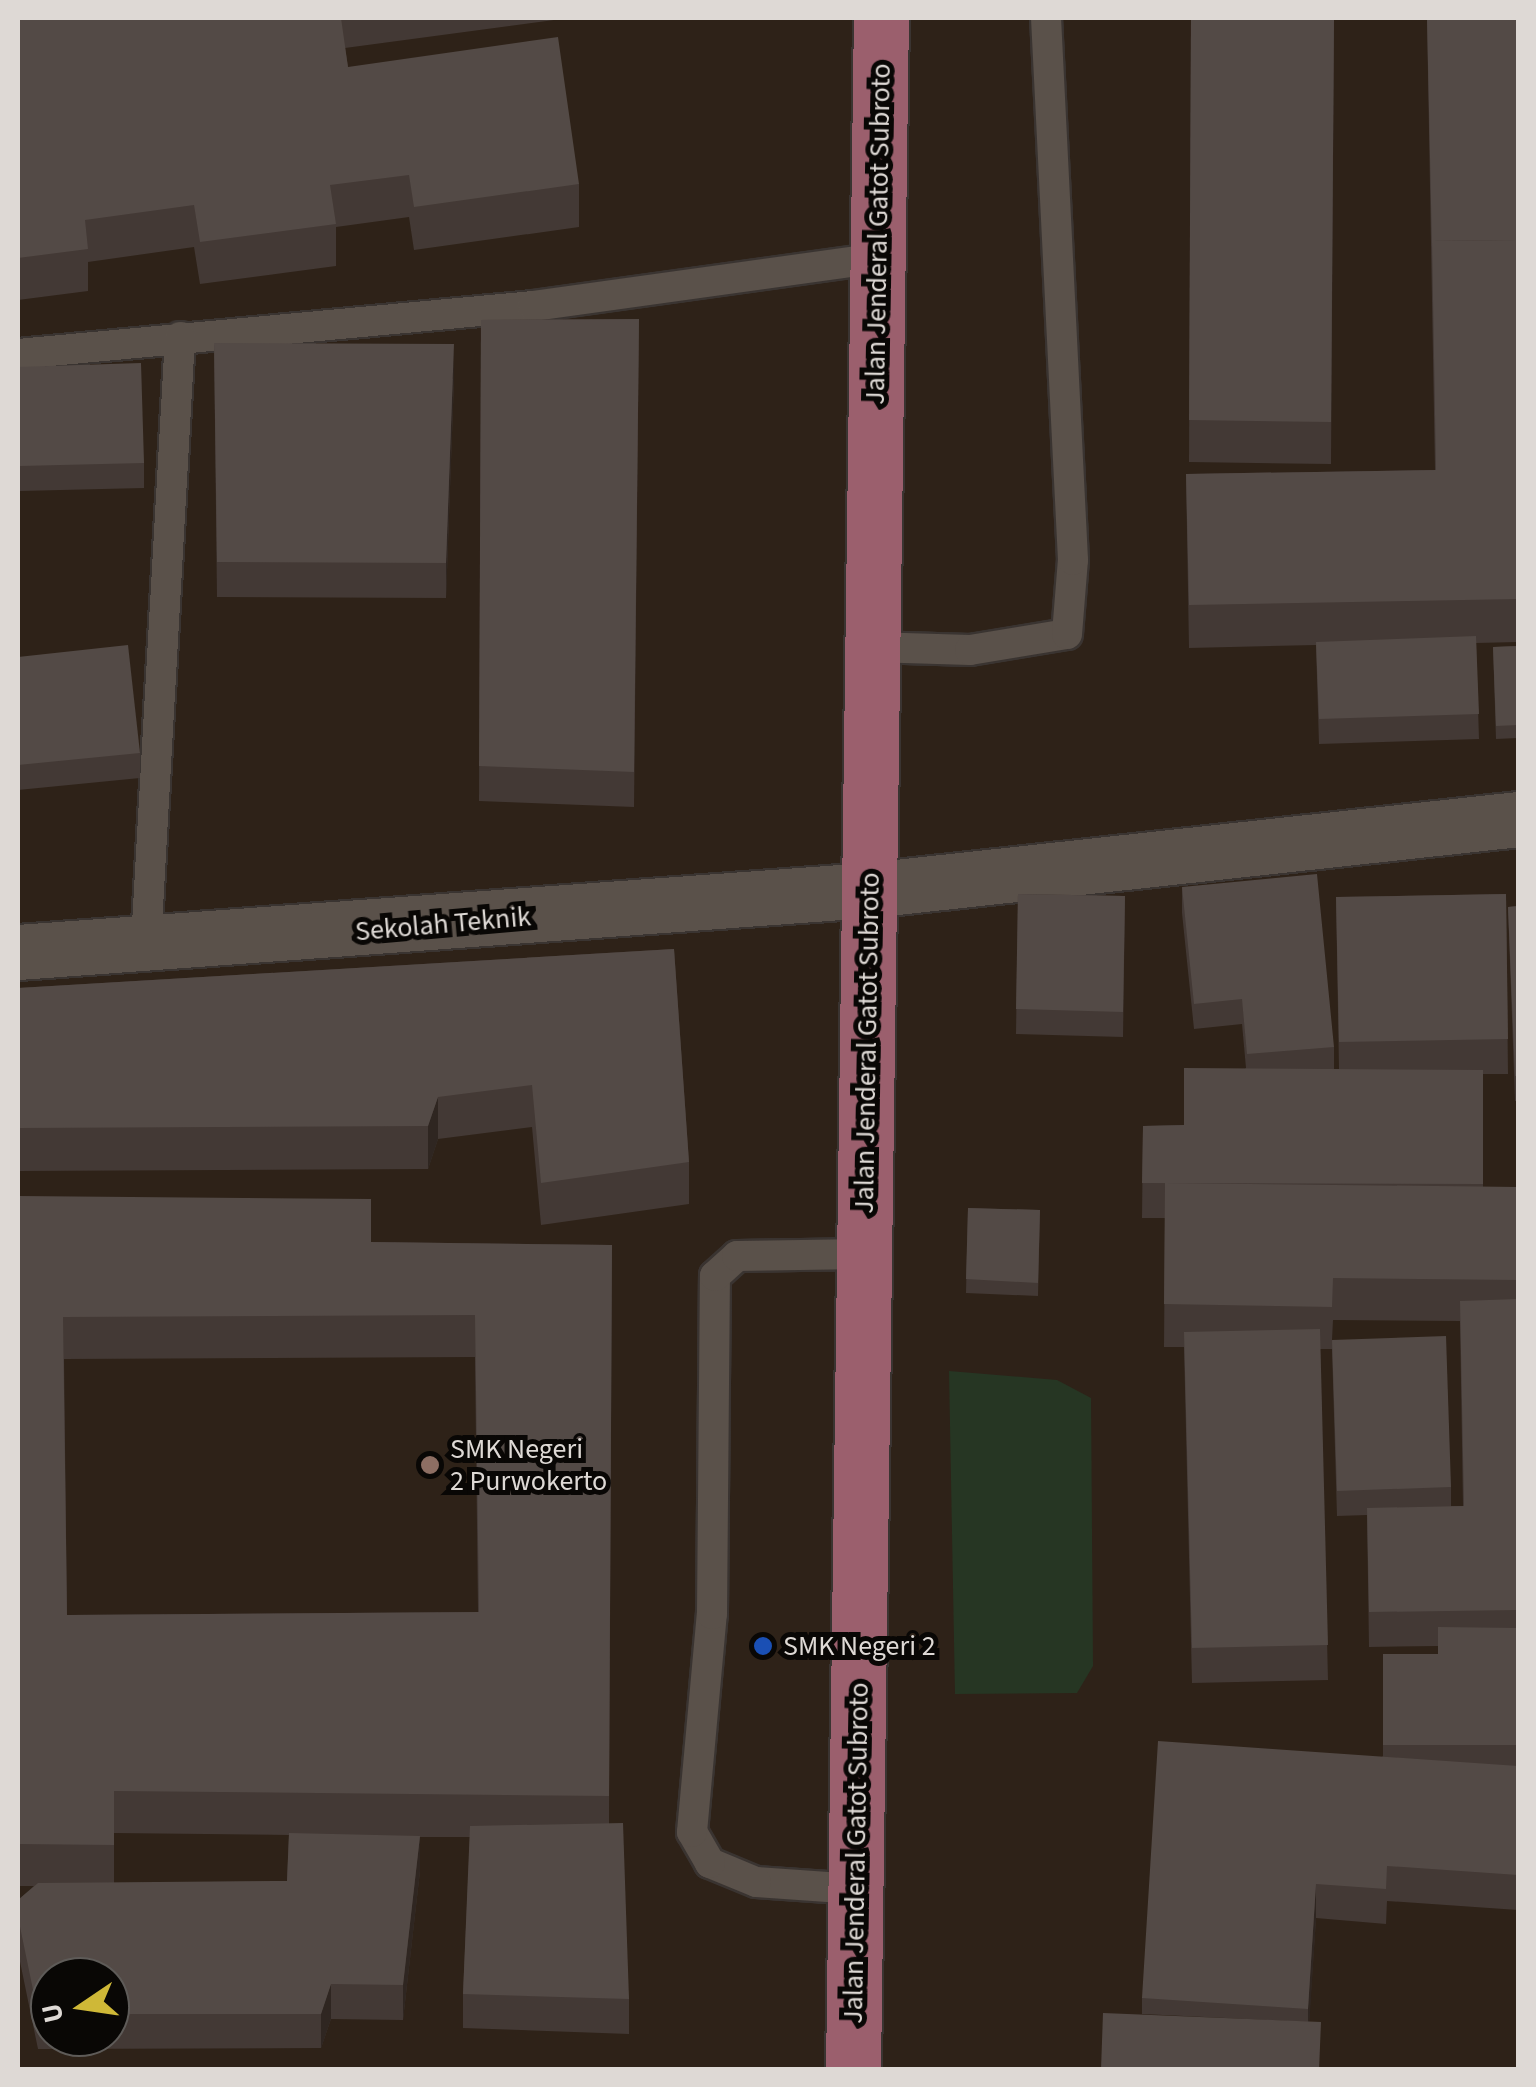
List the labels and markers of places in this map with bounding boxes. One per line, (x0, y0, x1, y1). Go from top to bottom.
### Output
place label: SMK Negeri 2 Purwokerto (450, 1432, 607, 1498)
marker: SMK Negeri 2 Purwokerto (419, 1454, 441, 1476)
place label: SMK Negeri 2 (783, 1629, 936, 1663)
marker: SMK Negeri 2 (752, 1635, 774, 1657)

